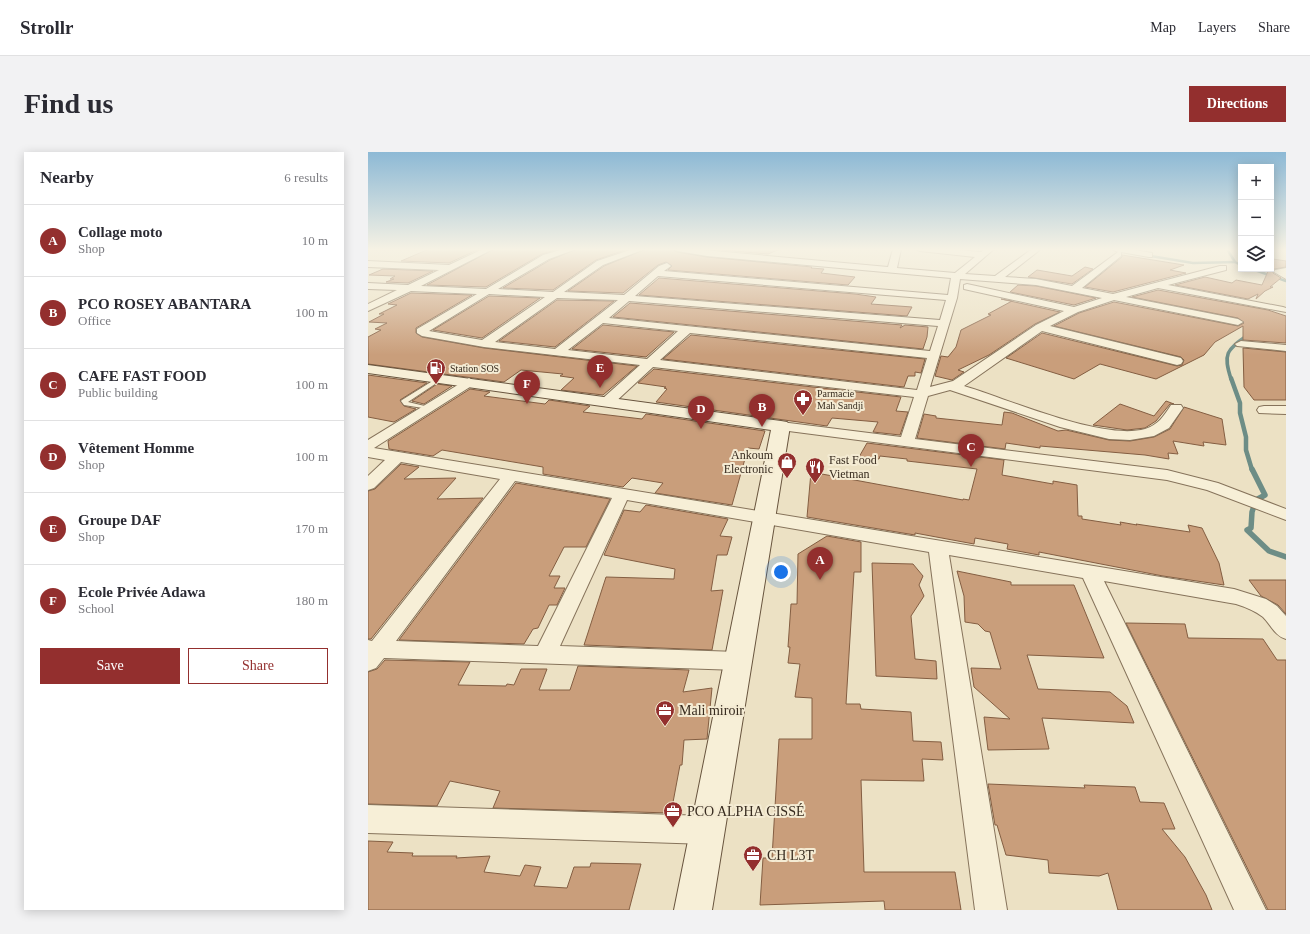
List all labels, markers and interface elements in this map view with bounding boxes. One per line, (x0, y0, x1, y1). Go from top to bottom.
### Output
text: Strollr (20, 17, 73, 38)
text: Map (1150, 20, 1176, 35)
text: Layers (1198, 20, 1236, 35)
text: Share (1258, 20, 1290, 35)
button: Directions (1189, 86, 1286, 122)
text: Find us (24, 88, 114, 119)
map controls (1238, 164, 1274, 272)
button: + (1238, 164, 1274, 200)
text: Nearby (40, 168, 94, 187)
text: 6 results (284, 170, 328, 185)
button: − (1238, 200, 1274, 236)
text: Collage moto (78, 224, 163, 240)
text: A (48, 233, 58, 248)
text: 10 m (302, 233, 328, 248)
button: layers (1238, 236, 1274, 272)
text: Shop (78, 241, 105, 256)
text: PCO ROSEY ABANTARA (78, 296, 251, 312)
text: B (49, 305, 57, 320)
text: 100 m (295, 305, 328, 320)
text: Office (78, 313, 111, 328)
pin: E (587, 355, 613, 388)
fuel station icon: Station SOS (425, 357, 447, 385)
place label: Station SOS (450, 363, 499, 374)
text: CAFE FAST FOOD (78, 368, 207, 384)
pin: F (514, 371, 540, 404)
text: C (48, 377, 58, 392)
text: 100 m (295, 377, 328, 392)
text: Public building (78, 385, 158, 400)
pharmacy icon: Parmacie Mah Sandji (792, 388, 814, 416)
place label: Parmacie Mah Sandji (817, 388, 864, 411)
pin: B (749, 394, 775, 427)
pin: D (688, 396, 714, 429)
pin: C (958, 434, 984, 467)
text: Vêtement Homme (78, 440, 194, 456)
place label: Ankoum Electronic (724, 448, 774, 476)
text: D (48, 449, 58, 464)
text: 100 m (295, 449, 328, 464)
shop icon: Ankoum Electronic (776, 451, 798, 479)
place label: Fast Food Vietman (829, 453, 877, 481)
restaurant icon: Fast Food Vietman (804, 456, 826, 484)
text: Shop (78, 457, 105, 472)
text: Groupe DAF (78, 512, 161, 528)
text: E (49, 521, 57, 536)
text: 170 m (295, 521, 328, 536)
text: Shop (78, 529, 105, 544)
pin: A (807, 547, 833, 580)
your location (771, 562, 791, 582)
text: Ecole Privée Adawa (78, 584, 205, 600)
text: F (49, 593, 57, 608)
text: 180 m (295, 593, 328, 608)
text: School (78, 601, 114, 616)
button: Save (40, 648, 180, 684)
button: Share (188, 648, 328, 684)
office icon: Mali miroir (654, 699, 676, 727)
place label: Mali miroir (679, 703, 744, 718)
office icon: PCO ALPHA CISSÉ (662, 800, 684, 828)
place label: PCO ALPHA CISSÉ (687, 803, 804, 819)
office icon: CH L3T (742, 844, 764, 872)
place label: CH L3T (767, 848, 815, 863)

